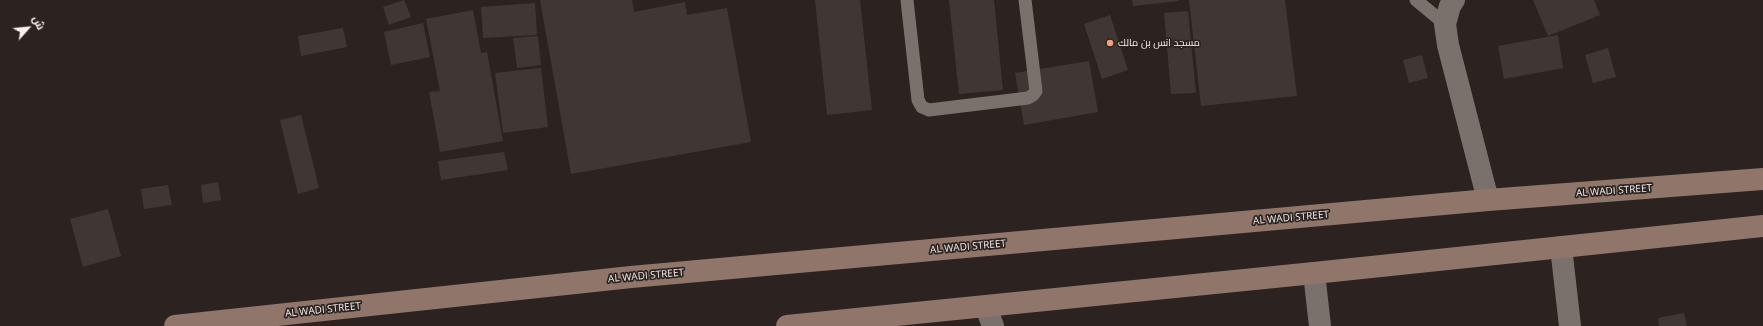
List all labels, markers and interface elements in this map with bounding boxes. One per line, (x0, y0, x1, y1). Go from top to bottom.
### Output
north arrow (8, 8, 48, 48)
text: ش (29, 13, 49, 32)
place label: مسجد انس بن مالك (1118, 37, 1200, 49)
marker: مسجد انس بن مالك (1105, 38, 1115, 48)
street label: AL WADI STREET (1576, 182, 1652, 200)
street label: AL WADI STREET (1253, 209, 1329, 227)
street label: AL WADI STREET (930, 238, 1006, 256)
street label: AL WADI STREET (608, 267, 684, 285)
street label: AL WADI STREET (285, 300, 361, 320)

